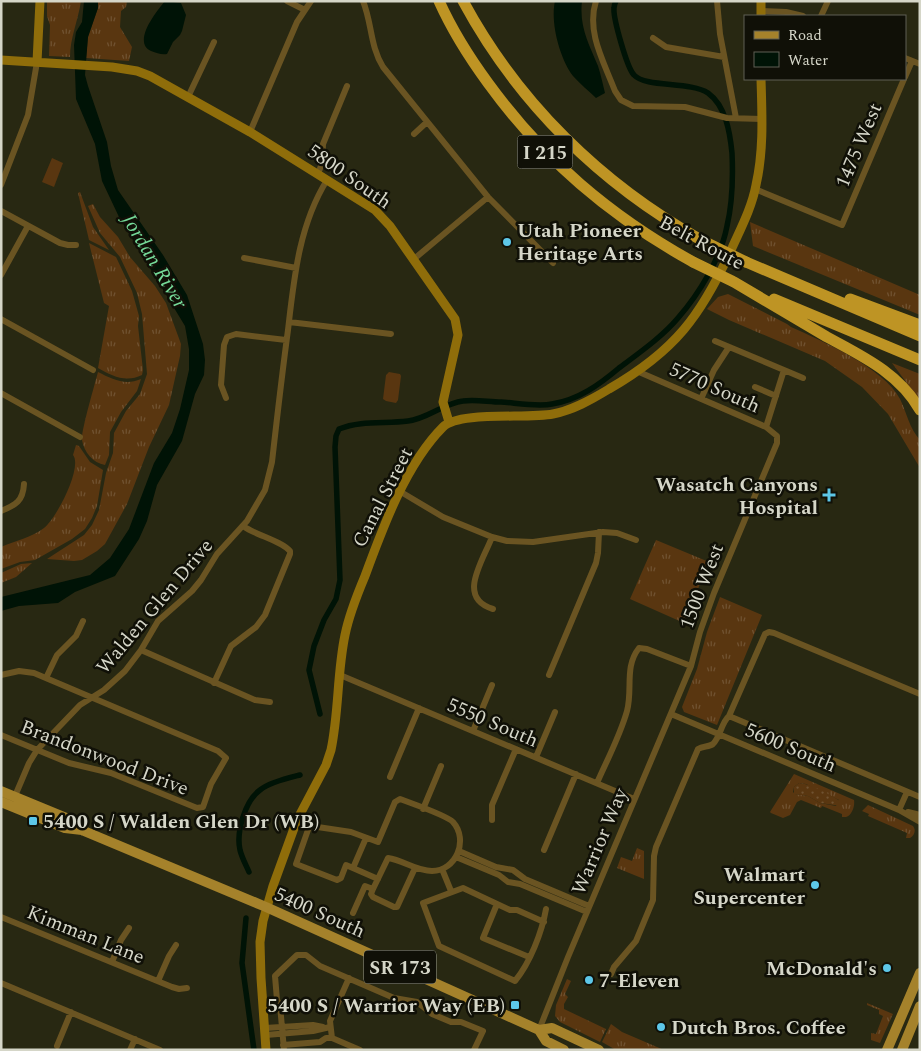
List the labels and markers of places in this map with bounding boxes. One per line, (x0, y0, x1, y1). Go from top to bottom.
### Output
place label: Utah Pioneer Heritage Arts (517, 216, 643, 269)
marker: Utah Pioneer Heritage Arts (501, 236, 513, 248)
place label: Wasatch Canyons Hospital (655, 470, 818, 523)
marker: Wasatch Canyons Hospital (822, 488, 836, 502)
place label: 5400 S / Walden Glen Dr (WB) (43, 807, 319, 837)
marker: 5400 S / Walden Glen Dr (WB) (27, 815, 39, 827)
place label: Walmart Supercenter (693, 860, 805, 913)
marker: Walmart Supercenter (809, 879, 821, 891)
place label: McDonald's (766, 954, 877, 984)
marker: McDonald's (881, 962, 893, 974)
place label: 7-Eleven (599, 966, 680, 996)
marker: 7-Eleven (583, 974, 595, 986)
place label: 5400 S / Warrior Way (EB) (267, 991, 505, 1021)
marker: 5400 S / Warrior Way (EB) (509, 999, 521, 1011)
place label: Dutch Bros. Coffee (671, 1013, 846, 1043)
marker: Dutch Bros. Coffee (655, 1021, 667, 1033)

